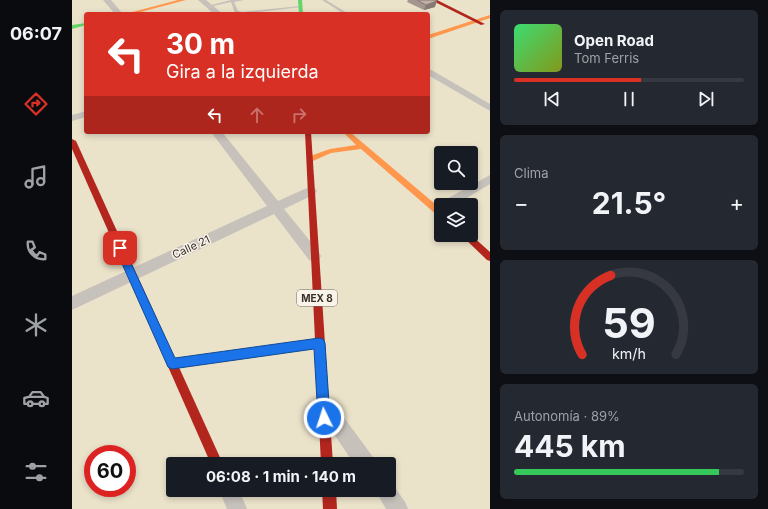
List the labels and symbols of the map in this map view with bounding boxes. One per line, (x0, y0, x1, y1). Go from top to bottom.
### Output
pin (103, 231, 137, 265)
street label: Calle 21 (170, 232, 212, 262)
road number: MEX 8 (297, 290, 337, 306)
position arrow (303, 397, 345, 439)
speed limit sign: 60 (84, 445, 136, 497)

